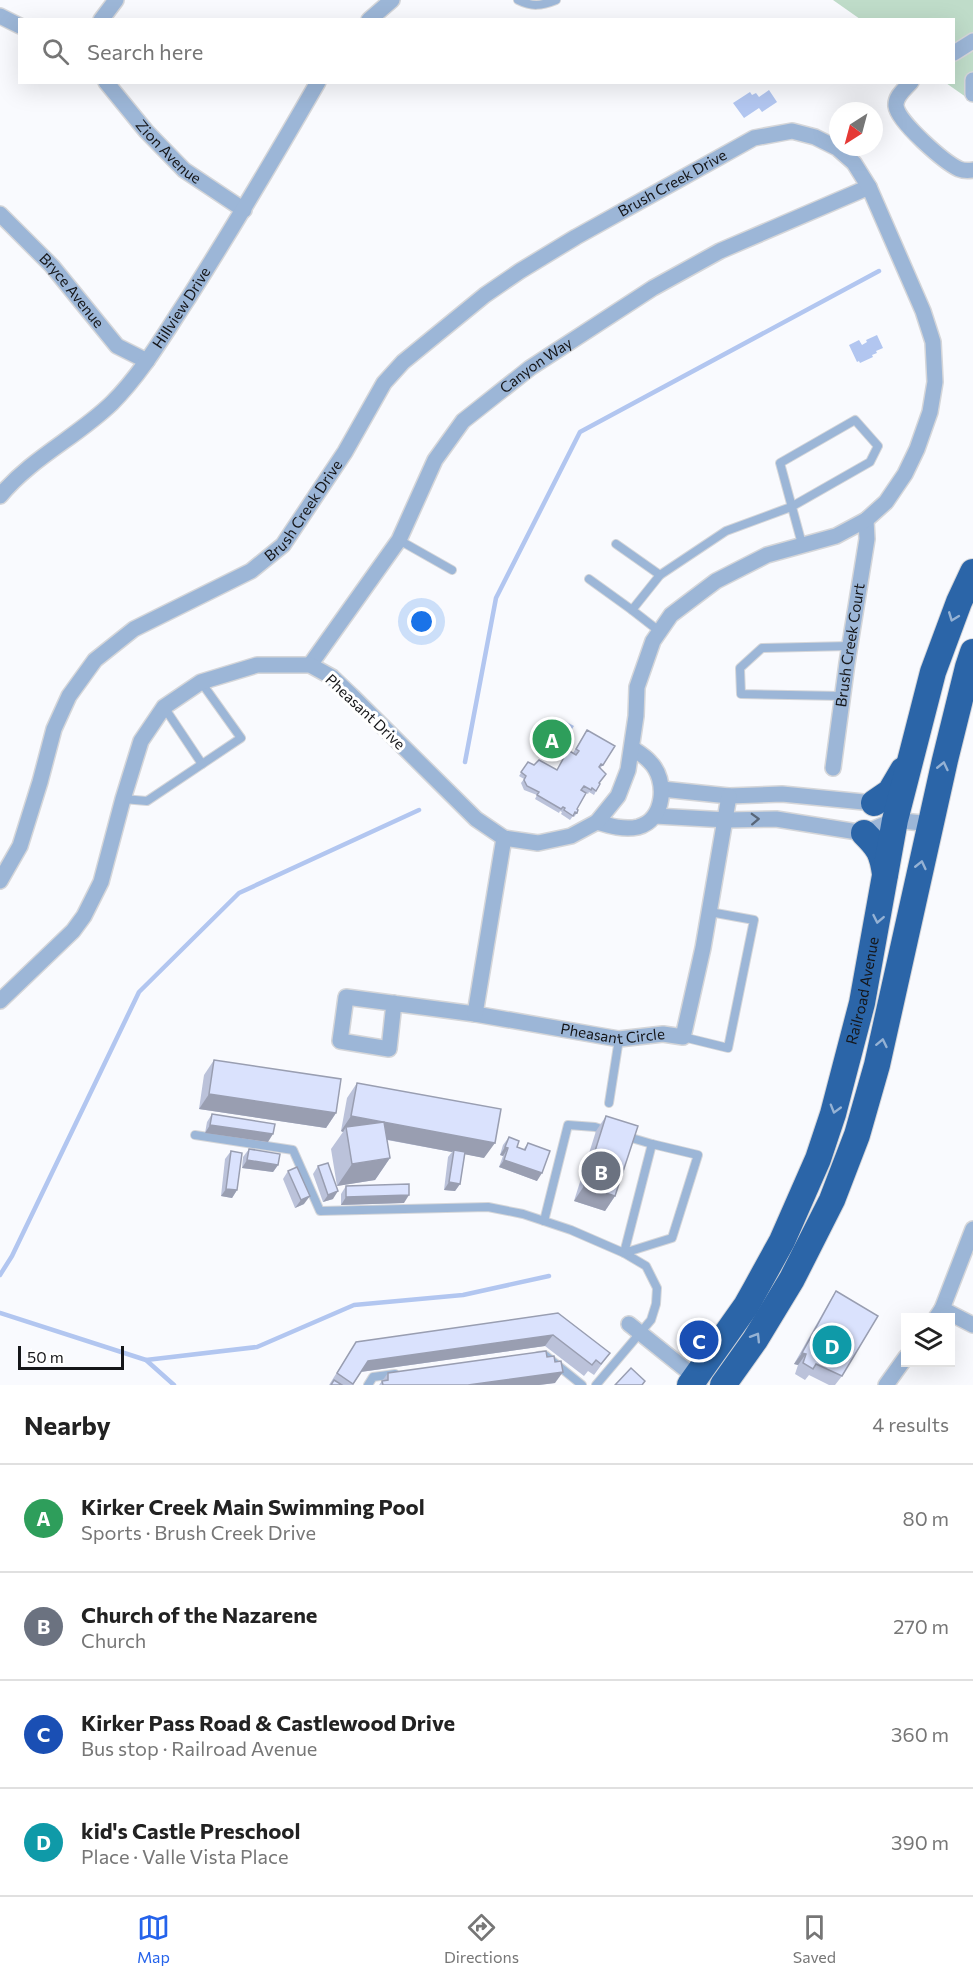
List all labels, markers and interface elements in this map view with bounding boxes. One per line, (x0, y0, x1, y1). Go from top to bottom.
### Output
search box (18, 18, 955, 84)
icon: search (39, 35, 72, 68)
text: Search here (87, 38, 203, 65)
north arrow (829, 102, 883, 156)
street label: Zion Avenue (133, 116, 205, 187)
street label: Brush Creek Drive (614, 145, 729, 220)
street label: Bryce Avenue (36, 249, 108, 331)
street label: Hillview Drive (148, 263, 214, 351)
street label: Canyon Way (496, 333, 575, 397)
street label: Brush Creek Drive (260, 456, 345, 565)
street label: Brush Creek Court (831, 582, 868, 708)
your location (407, 607, 436, 636)
one-way arrow (948, 611, 960, 622)
street label: Pheasant Drive (322, 670, 409, 753)
pin: A (532, 716, 572, 762)
one-way arrow (936, 762, 949, 772)
one-way arrow (751, 813, 760, 826)
one-way arrow (914, 860, 927, 870)
one-way arrow (872, 914, 885, 924)
street label: Railroad Avenue (842, 935, 882, 1046)
street label: Pheasant Circle (559, 1019, 666, 1047)
one-way arrow (875, 1039, 888, 1049)
one-way arrow (830, 1103, 842, 1114)
pin: B (582, 1148, 620, 1194)
map controls (901, 1313, 955, 1367)
button: layers (901, 1313, 955, 1367)
pin: C (680, 1318, 718, 1362)
pin: D (812, 1322, 852, 1368)
one-way arrow (749, 1333, 761, 1343)
scale bar (18, 1343, 124, 1370)
text: 50 m (27, 1347, 64, 1366)
text: Nearby (24, 1409, 111, 1440)
text: 4 results (872, 1412, 949, 1436)
text: Kirker Creek Main Swimming Pool (81, 1493, 425, 1520)
text: A (36, 1506, 51, 1530)
text: 80 m (903, 1506, 949, 1530)
text: Sports · Brush Creek Drive (81, 1520, 316, 1544)
text: Church of the Nazarene (81, 1601, 317, 1628)
text: B (37, 1614, 50, 1638)
text: 270 m (893, 1614, 949, 1638)
text: Church (81, 1628, 146, 1652)
text: Kirker Pass Road & Castlewood Drive (81, 1709, 455, 1736)
text: C (37, 1722, 50, 1746)
text: 360 m (891, 1722, 949, 1746)
text: Bus stop · Railroad Avenue (81, 1736, 317, 1760)
text: kid's Castle Preschool (81, 1817, 300, 1844)
text: D (36, 1830, 51, 1854)
text: 390 m (891, 1830, 949, 1854)
text: Place · Valle Vista Place (81, 1844, 289, 1868)
tab: Map (137, 1911, 170, 1966)
tab: Directions (444, 1911, 519, 1966)
tab: Saved (793, 1911, 836, 1966)

